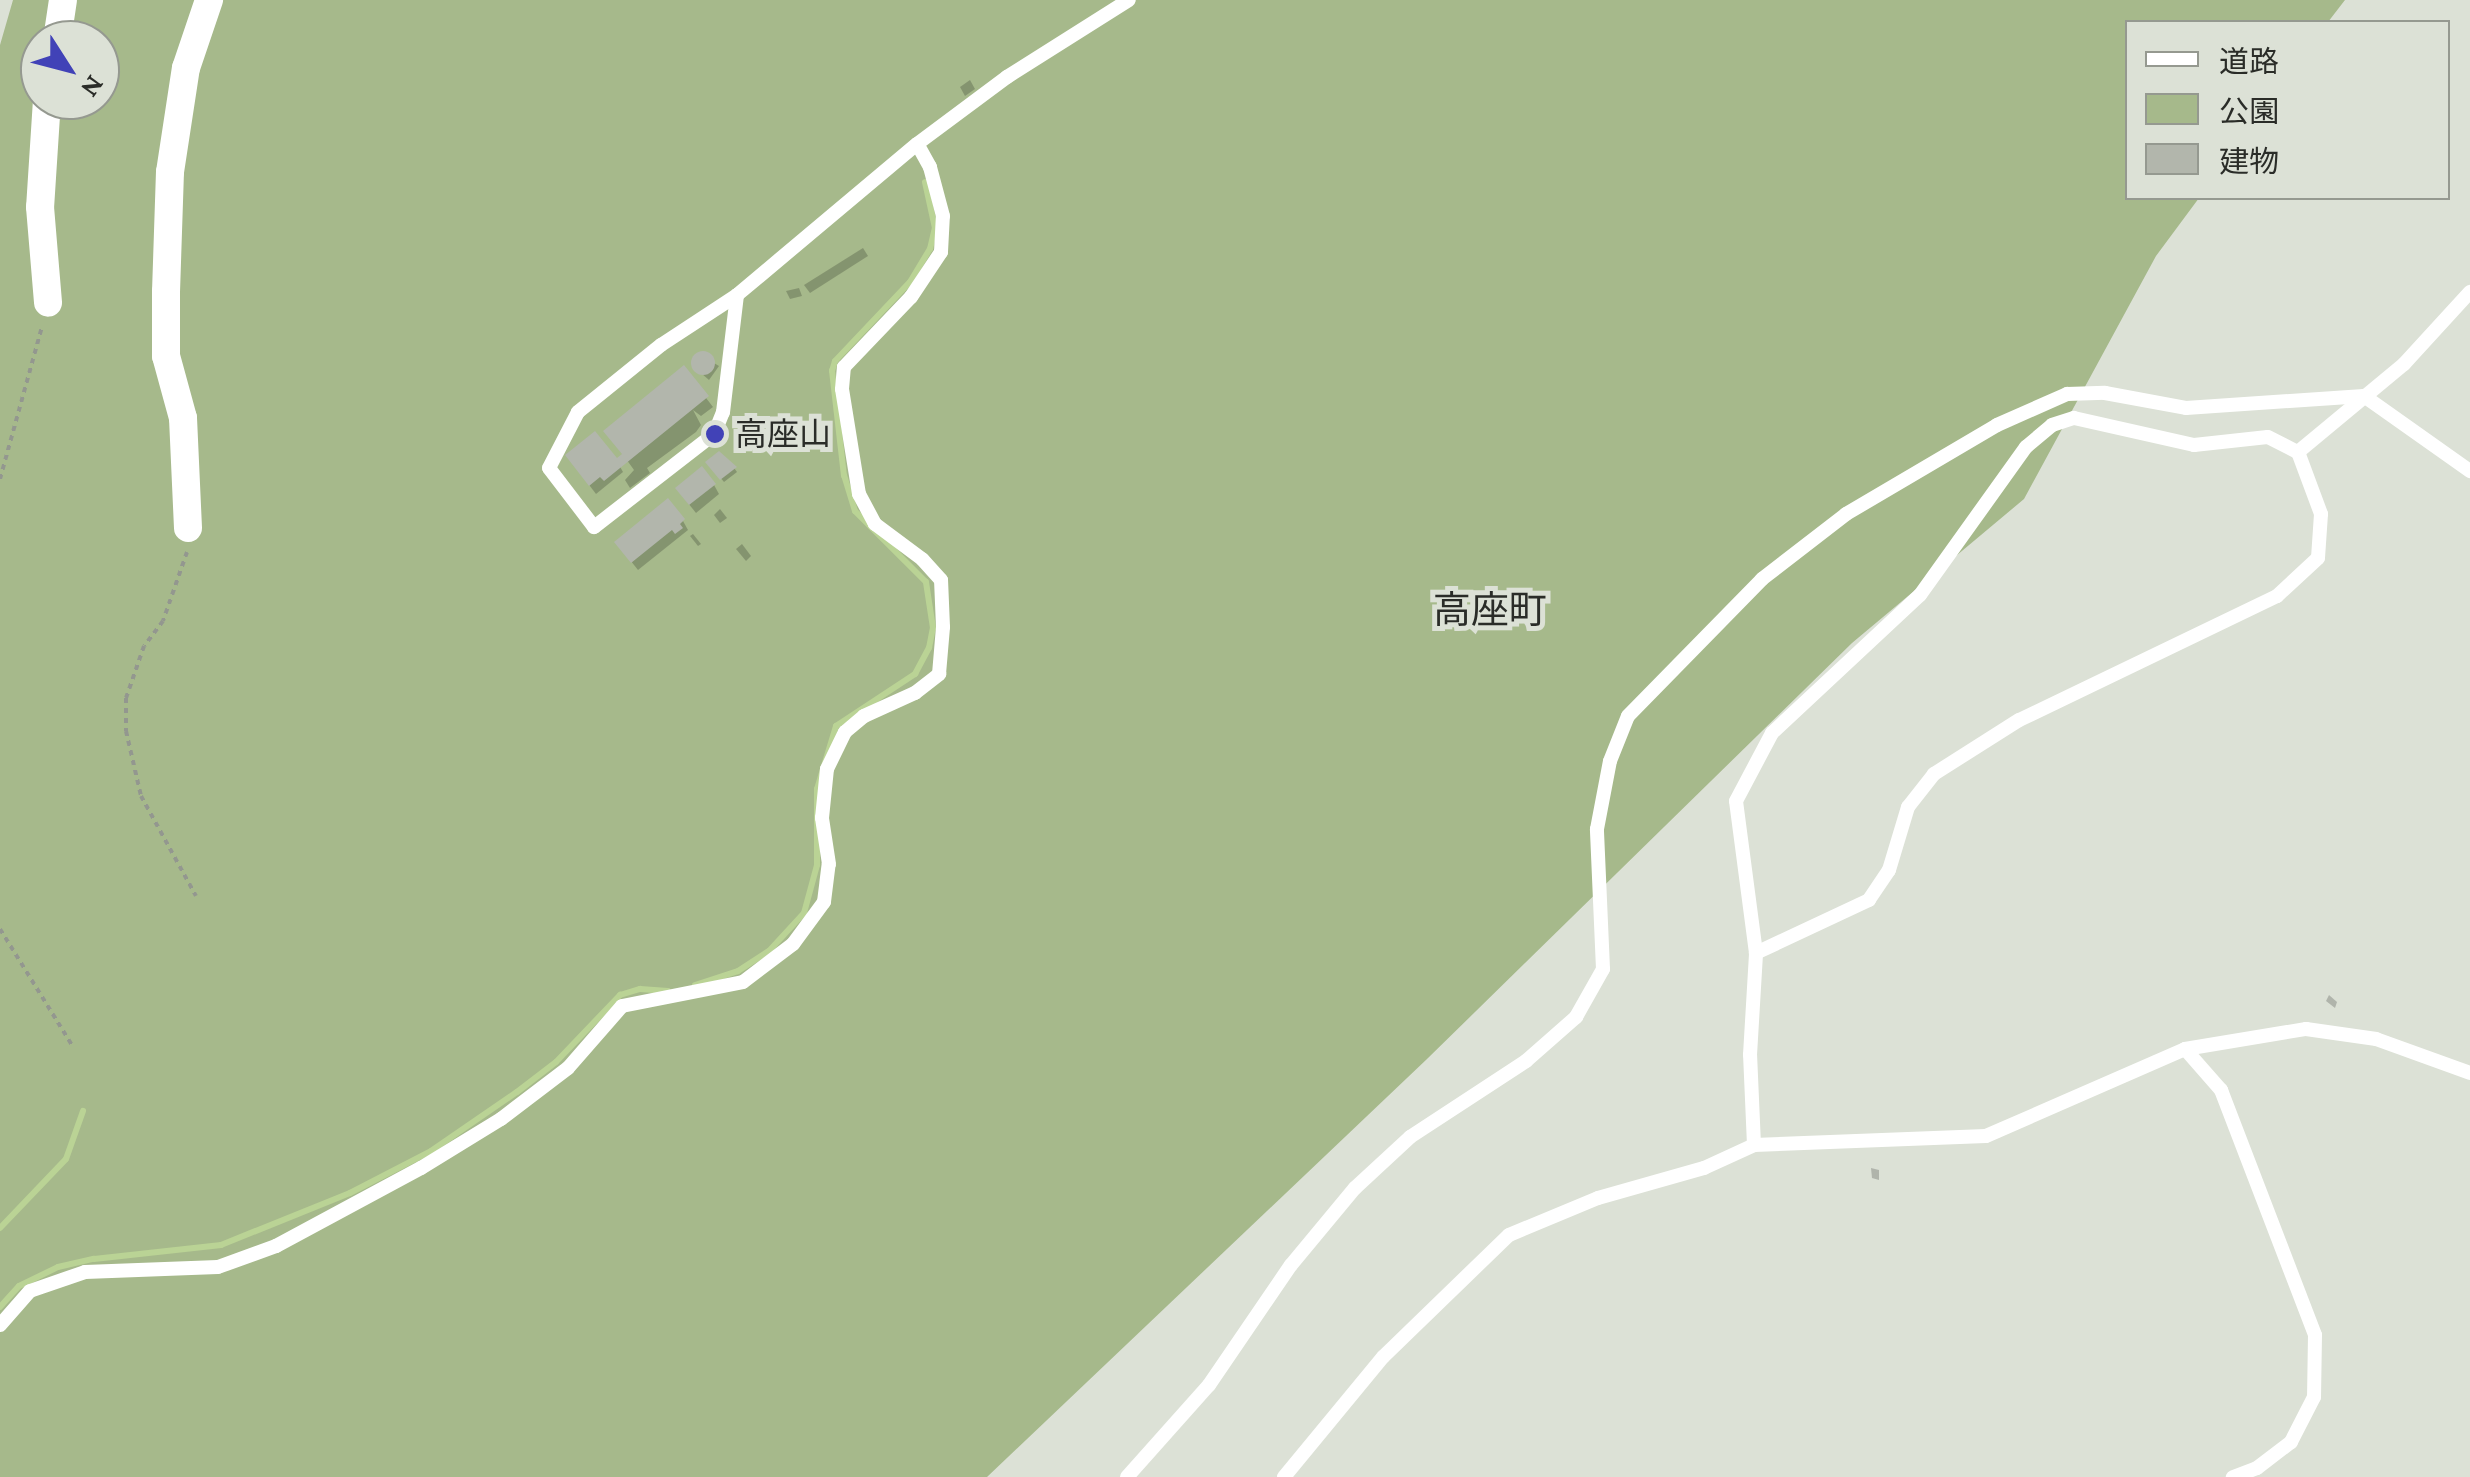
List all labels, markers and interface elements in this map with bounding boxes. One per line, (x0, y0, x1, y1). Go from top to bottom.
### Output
north arrow (20, 20, 120, 120)
legend (2125, 20, 2450, 200)
text: 道路 (2219, 45, 2279, 78)
text: N (75, 70, 111, 104)
text: 公園 (2219, 95, 2279, 128)
text: 建物 (2219, 145, 2279, 178)
place label: 高座山 (735, 415, 831, 453)
marker: 高座山 (704, 423, 726, 445)
district label: 高座町 (1433, 588, 1547, 634)

